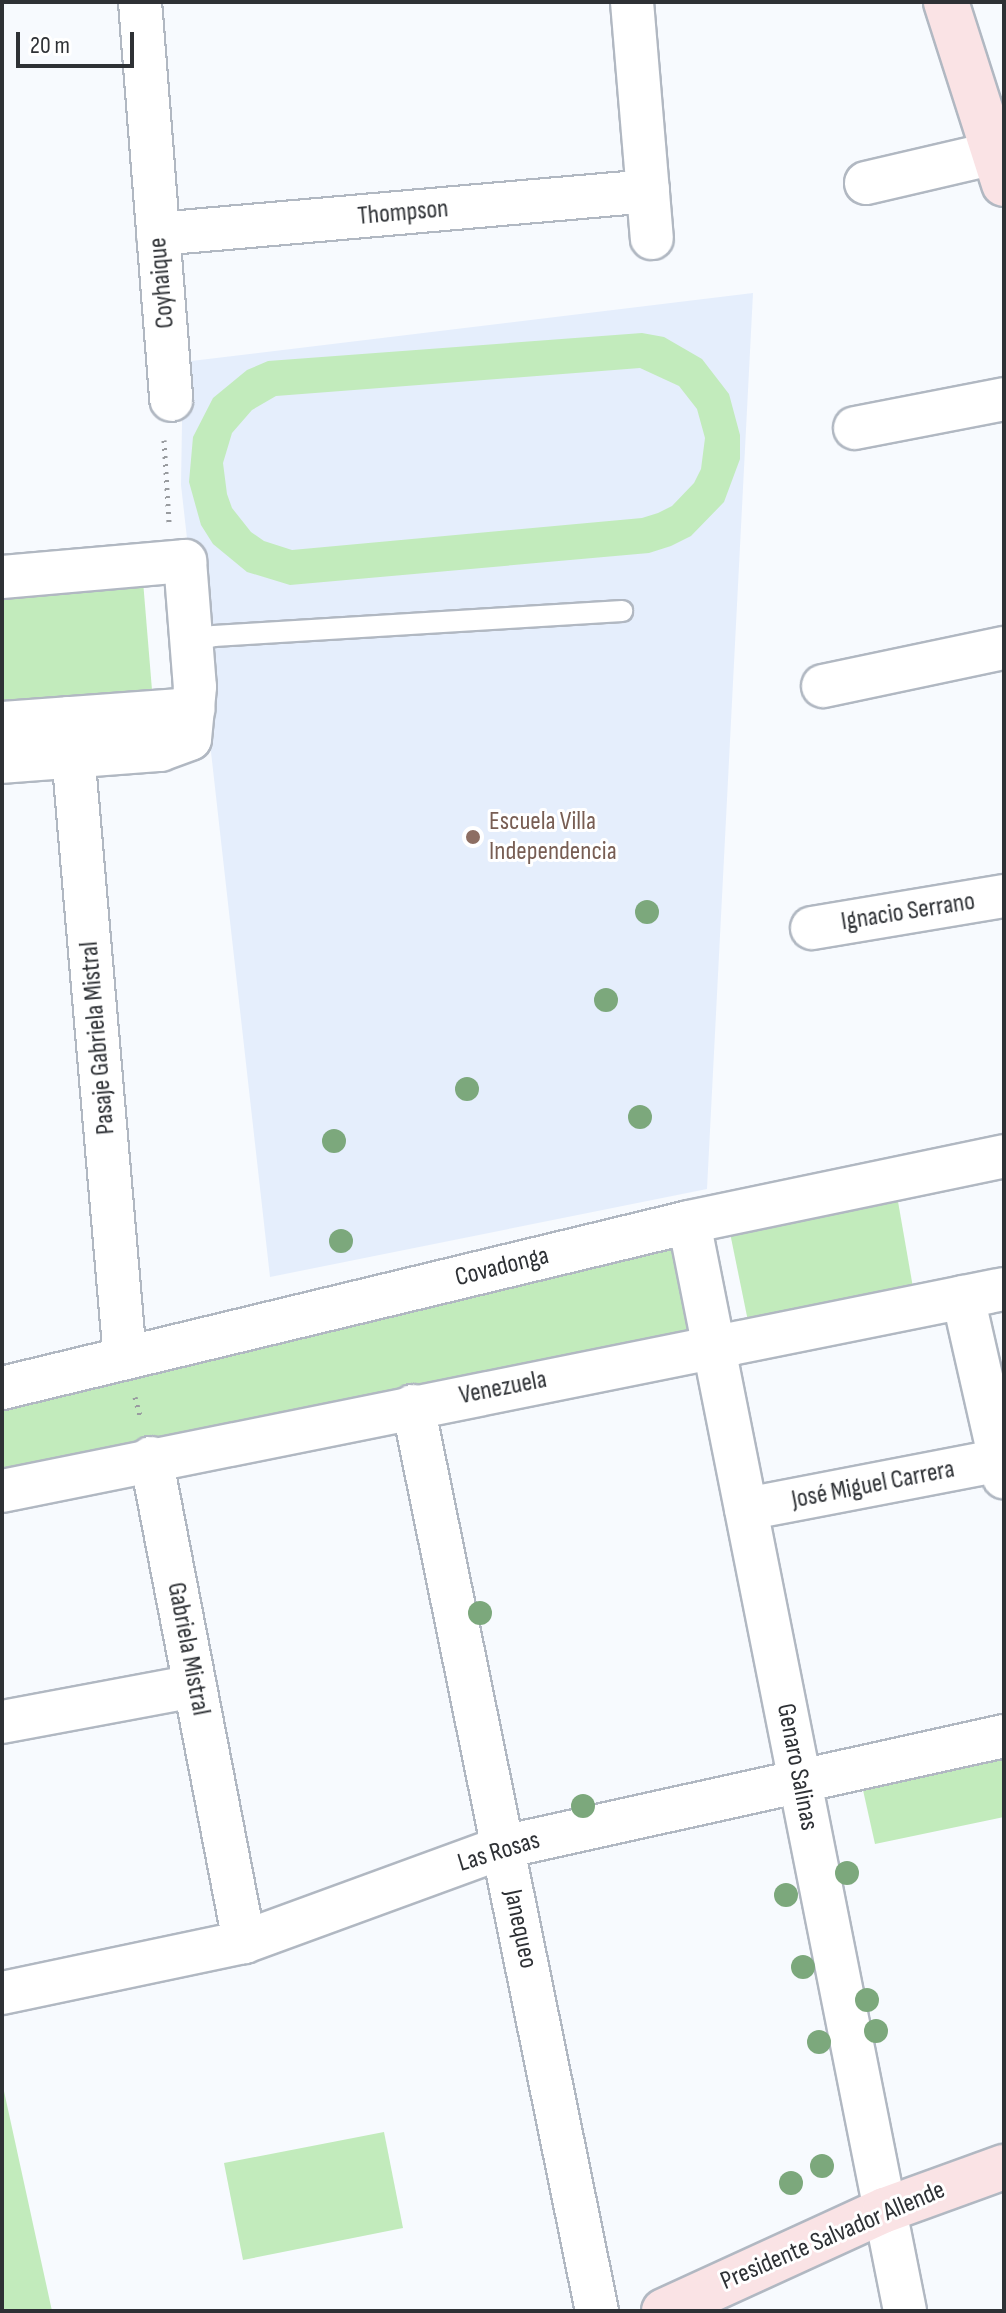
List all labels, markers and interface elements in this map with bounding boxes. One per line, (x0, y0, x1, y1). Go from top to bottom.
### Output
scale bar (20, 16, 138, 66)
text: 20 m (30, 31, 70, 60)
street label: Thompson (356, 193, 450, 233)
street label: Coyhaique (142, 236, 182, 330)
place label: Escuela Villa Independencia (489, 806, 617, 868)
marker: Escuela Villa Independencia (464, 828, 482, 846)
street label: Ignacio Serrano (839, 886, 977, 938)
street label: Pasaje Gabriela Mistral (74, 940, 122, 1136)
street label: Covadonga (452, 1240, 552, 1294)
street label: Venezuela (457, 1364, 549, 1412)
street label: José Miguel Carrera (789, 1454, 957, 1516)
street label: Gabriela Mistral (160, 1580, 216, 1718)
street label: Genaro Salinas (769, 1701, 825, 1833)
street label: Las Rosas (454, 1825, 544, 1879)
street label: Janequeo (496, 1887, 544, 1971)
street label: Presidente Salvador Allende (716, 2175, 950, 2297)

